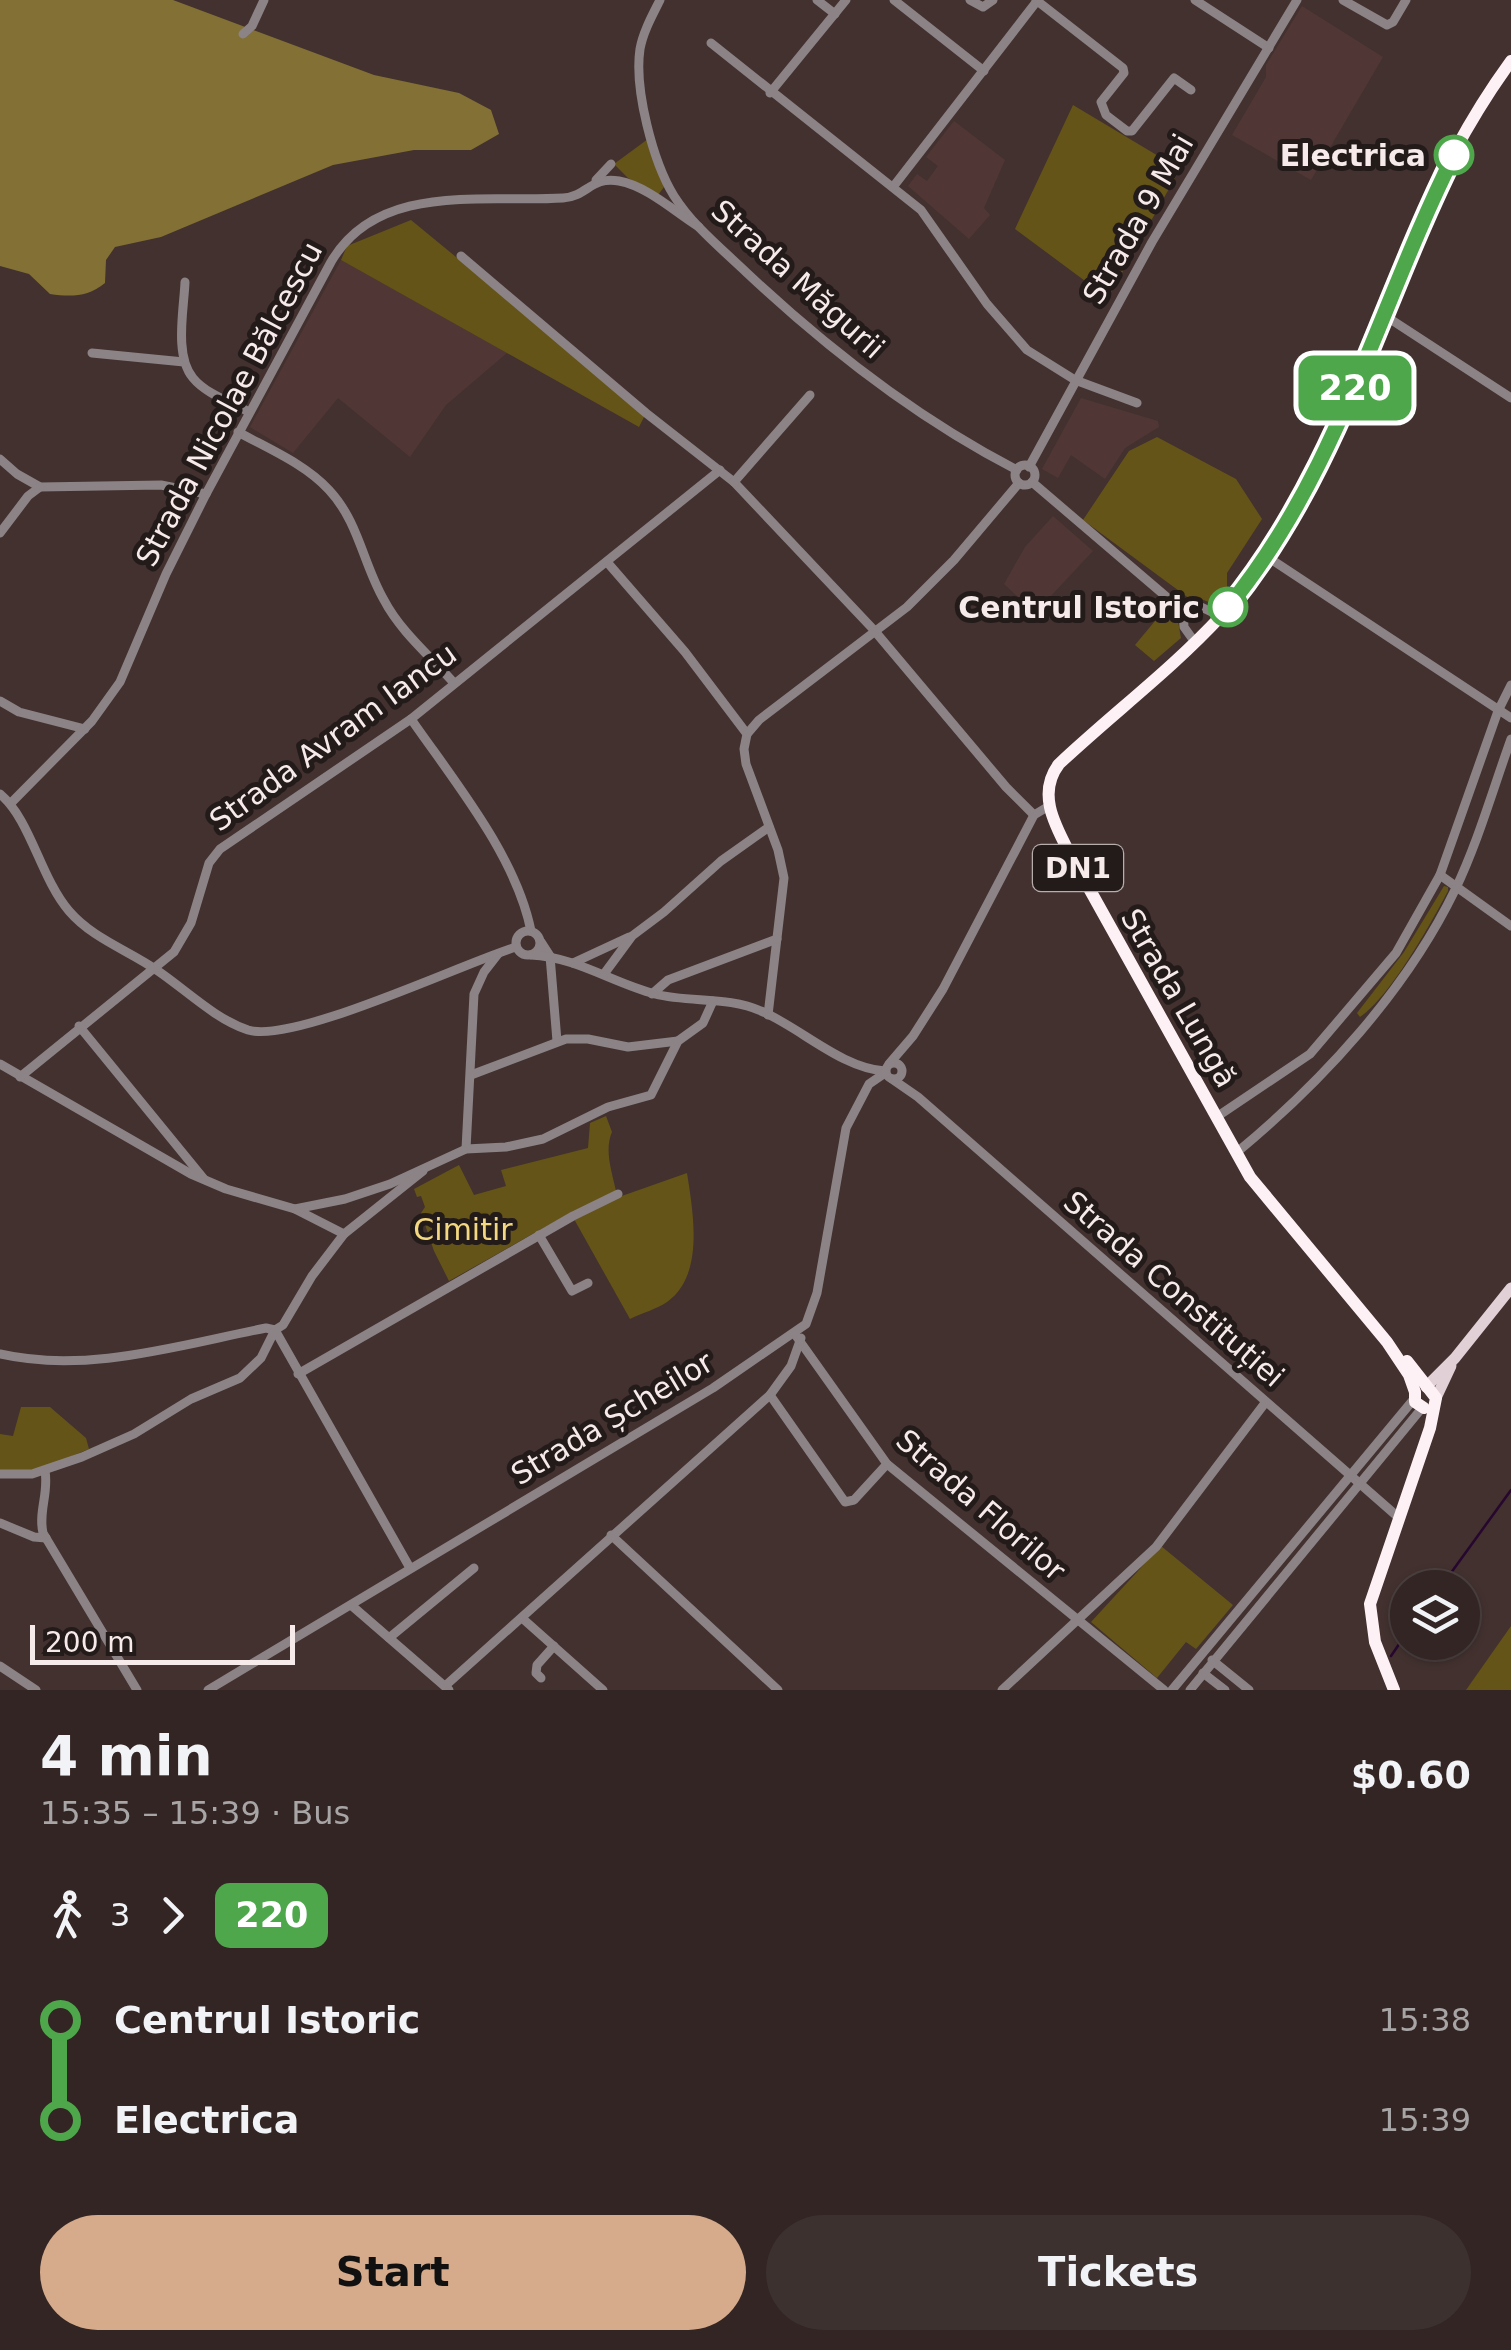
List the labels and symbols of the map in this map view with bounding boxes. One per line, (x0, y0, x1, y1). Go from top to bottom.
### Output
street label: Strada 9 Mai (1075, 128, 1201, 310)
marker: Electrica (1435, 136, 1473, 174)
place label: Electrica (1280, 138, 1426, 173)
street label: Strada Măgurii (705, 192, 891, 366)
street label: Strada Nicolae Bălcescu (129, 236, 329, 572)
line badge: 220 (1298, 356, 1412, 420)
marker: Centrul Istoric (1209, 588, 1247, 626)
place label: Centrul Istoric (958, 590, 1200, 625)
street label: Strada Avram Iancu (203, 636, 463, 838)
road number: DN1 (1033, 845, 1123, 891)
street label: Strada Lungă (1114, 903, 1244, 1093)
street label: Strada Constituției (1057, 1184, 1291, 1394)
park label: Cimitir (413, 1212, 513, 1247)
street label: Strada Șcheilor (505, 1344, 720, 1492)
street label: Strada Florilor (889, 1422, 1073, 1588)
scale bar (30, 1620, 295, 1664)

